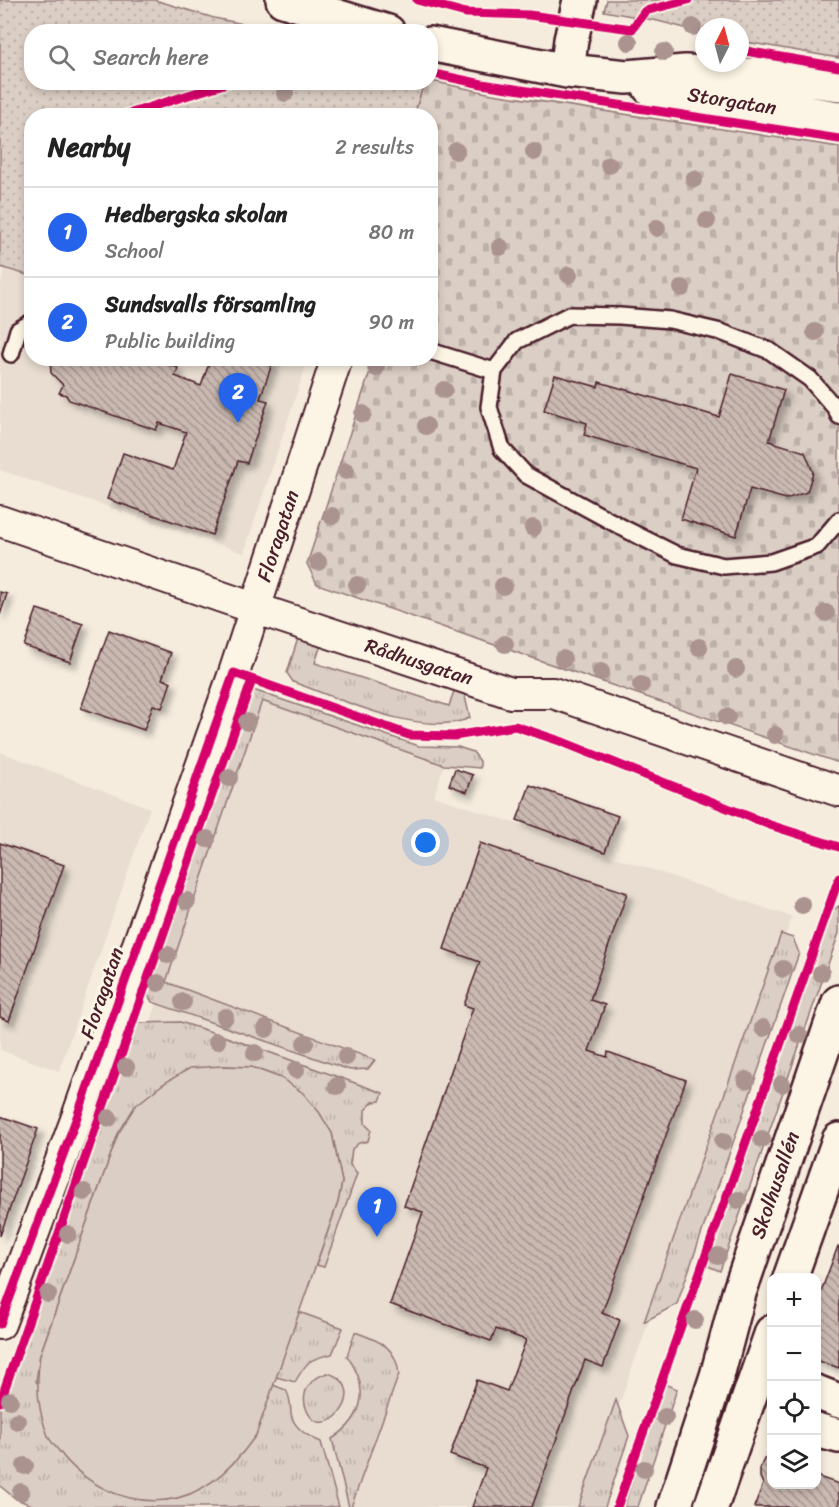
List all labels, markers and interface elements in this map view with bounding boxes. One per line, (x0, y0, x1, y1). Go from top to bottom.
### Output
north arrow (695, 18, 749, 72)
search box (24, 24, 438, 90)
text: Search here (93, 38, 209, 77)
icon: search (45, 41, 78, 74)
street label: Storgatan (685, 77, 779, 125)
text: Nearby (48, 124, 130, 170)
text: 2 results (335, 130, 414, 165)
text: Hedbergska skolan (105, 195, 287, 234)
text: 1 (63, 215, 72, 250)
text: 80 m (369, 215, 414, 250)
text: School (105, 234, 164, 269)
text: Sundsvalls församling (105, 285, 316, 324)
text: 2 (62, 305, 73, 340)
text: 90 m (369, 305, 414, 340)
text: Public building (105, 324, 235, 359)
pin: 2 (218, 374, 258, 423)
street label: Floragatan (247, 485, 309, 586)
street label: Rådhusgatan (360, 628, 478, 696)
your location (411, 828, 440, 857)
street label: Floragatan (70, 942, 134, 1043)
street label: Skolhusallén (740, 1126, 810, 1244)
pin: 1 (358, 1188, 397, 1237)
map controls (767, 1273, 821, 1489)
button: + (767, 1273, 821, 1327)
button: − (767, 1327, 821, 1381)
button: locate (767, 1381, 821, 1435)
button: layers (767, 1435, 821, 1489)

